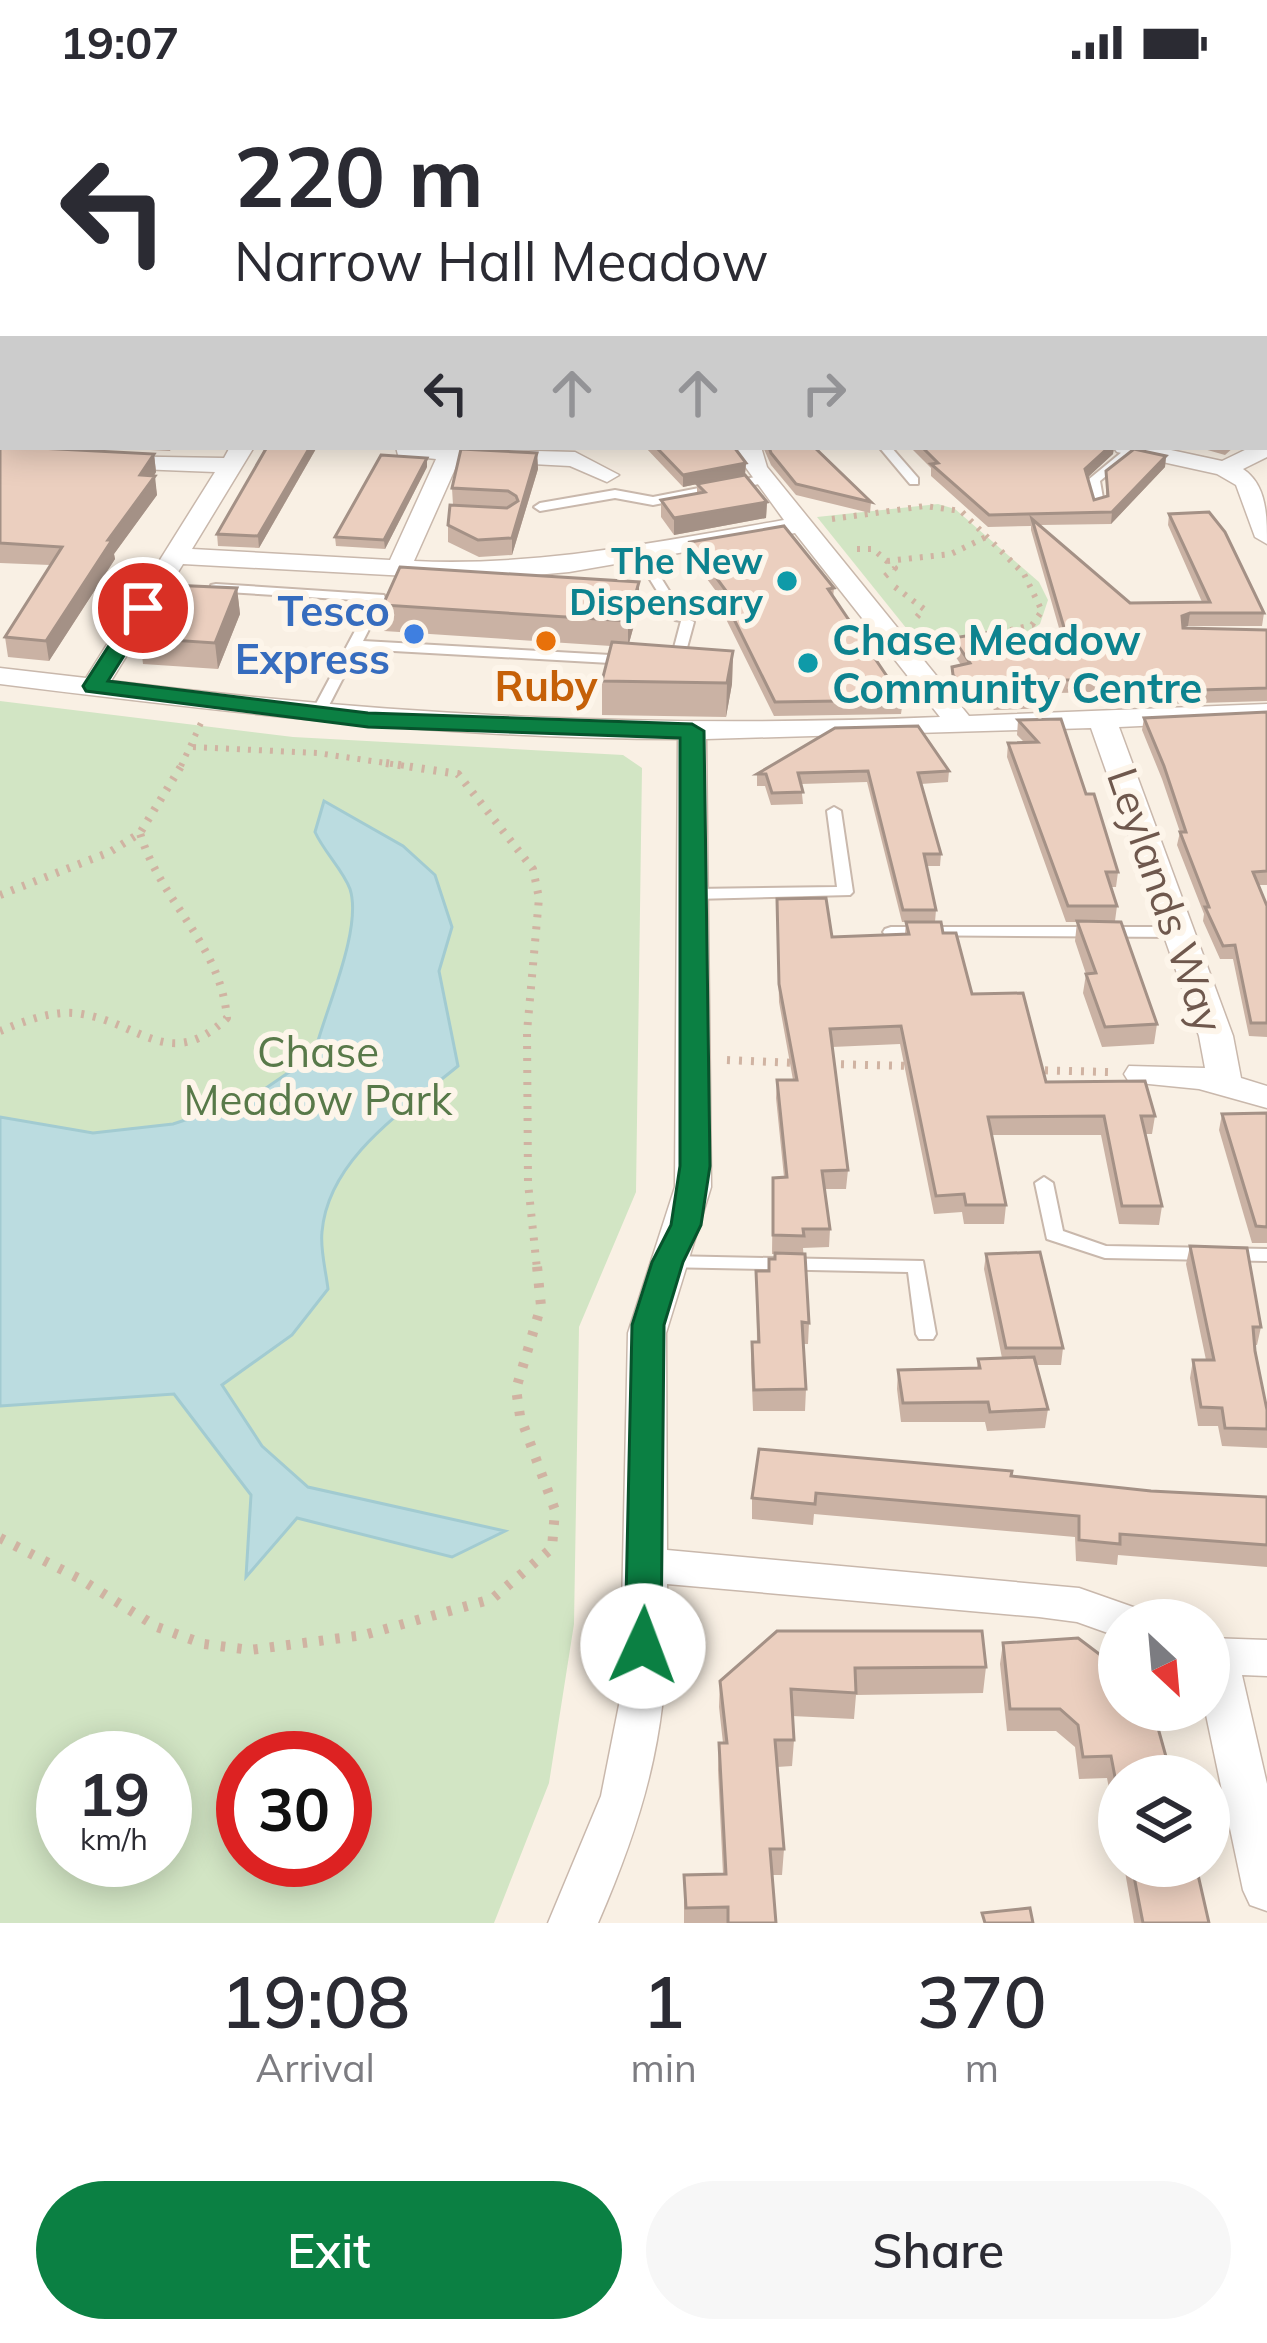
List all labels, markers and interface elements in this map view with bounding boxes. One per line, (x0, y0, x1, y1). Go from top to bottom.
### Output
text: 19:07 (60, 14, 179, 70)
text: 220 m (234, 123, 484, 228)
icon: left (36, 132, 192, 288)
text: Narrow Hall Meadow (234, 227, 769, 295)
icon: left (413, 360, 479, 426)
icon: ahead (539, 360, 605, 426)
icon: ahead (665, 360, 731, 426)
icon: right (791, 360, 857, 426)
place label: The New Dispensary (569, 538, 763, 624)
pin (92, 557, 194, 659)
marker: The New Dispensary (774, 568, 800, 594)
icon: arrive (110, 575, 176, 641)
place label: Tesco Express (235, 584, 390, 685)
place label: Chase Meadow Community Centre (832, 613, 1202, 714)
marker: Tesco Express (401, 621, 427, 647)
marker: Ruby (533, 628, 559, 654)
marker: Chase Meadow Community Centre (795, 650, 821, 676)
place label: Ruby (495, 659, 598, 712)
street label: Leylands Way (1096, 761, 1236, 1039)
park label: Chase Meadow Park (184, 1025, 453, 1126)
position arrow (580, 1583, 706, 1709)
north arrow (1098, 1599, 1230, 1731)
map controls (1098, 1599, 1230, 1887)
speed limit sign: 30 (216, 1731, 372, 1887)
button: layers (1098, 1755, 1230, 1887)
text: 19 (78, 1756, 150, 1831)
text: km/h (80, 1820, 148, 1858)
text: 19:08 (220, 1956, 410, 2046)
text: 1 (642, 1956, 685, 2046)
text: 370 (917, 1956, 1047, 2046)
text: Arrival (256, 2043, 375, 2092)
text: min (630, 2043, 697, 2092)
text: m (965, 2043, 999, 2092)
button: Exit (36, 2181, 622, 2319)
button: Share (646, 2181, 1231, 2319)

